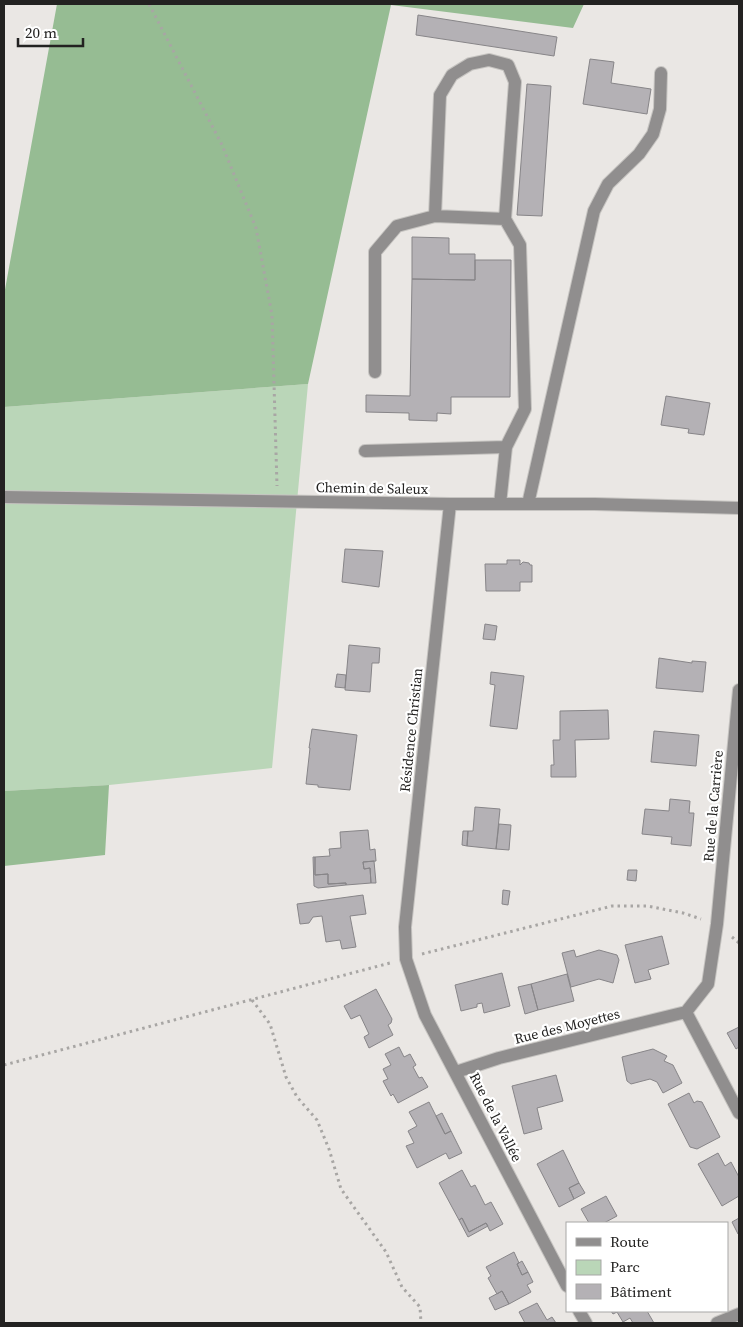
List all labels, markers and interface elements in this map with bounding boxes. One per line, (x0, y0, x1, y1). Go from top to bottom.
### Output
scale bar (18, 15, 82, 47)
text: 20 m (25, 22, 57, 43)
street label: Chemin de Saleux (316, 477, 429, 499)
street label: Résidence Christian (395, 666, 428, 793)
street label: Rue de la Carrière (698, 749, 728, 863)
street label: Rue des Moyettes (512, 1003, 622, 1049)
street label: Rue de la Vallée (465, 1069, 527, 1165)
legend (566, 1222, 728, 1312)
text: Route (610, 1231, 649, 1252)
text: Parc (610, 1256, 640, 1277)
text: Bâtiment (610, 1281, 672, 1302)

